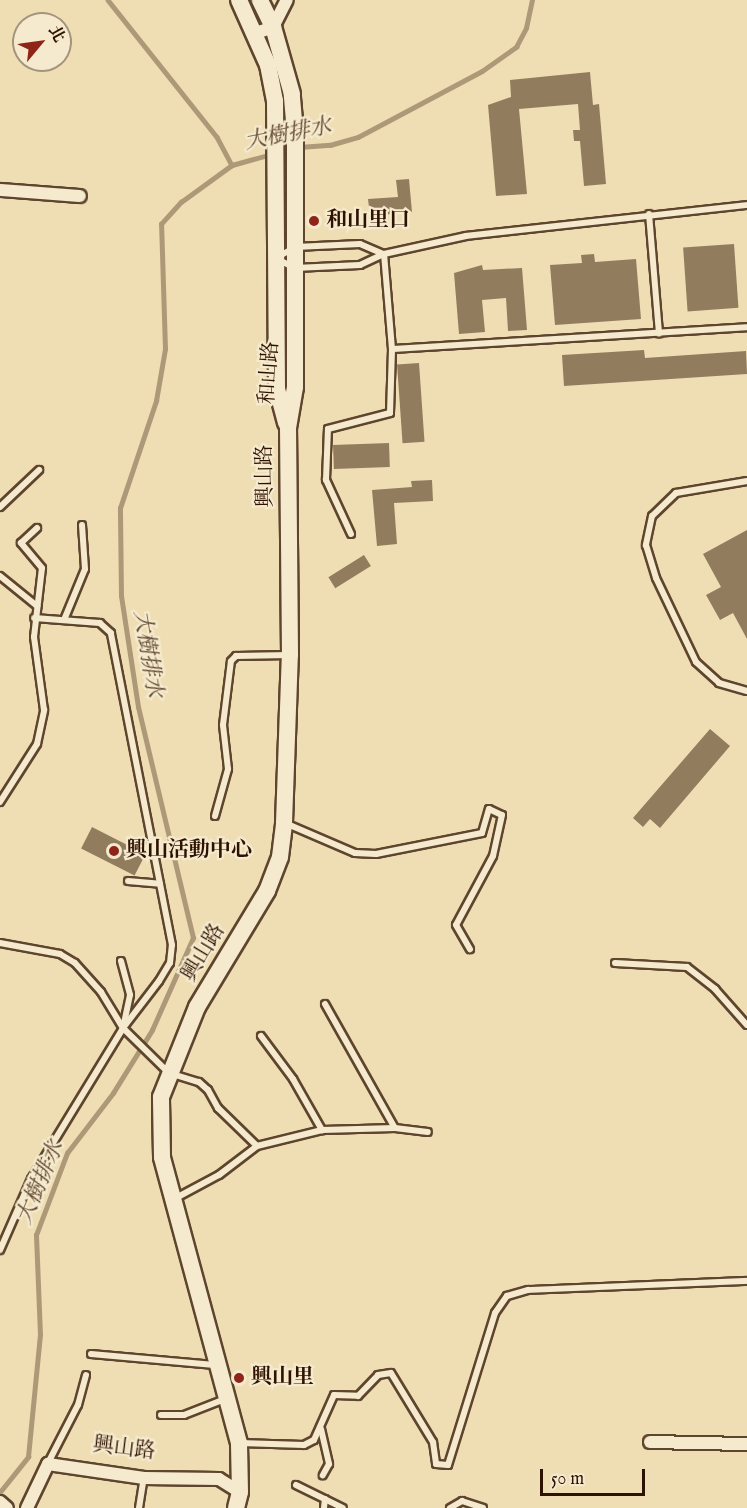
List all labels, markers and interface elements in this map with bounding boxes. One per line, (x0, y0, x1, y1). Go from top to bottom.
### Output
north arrow (12, 12, 72, 72)
text: 北 (43, 22, 69, 46)
water label: 大樹排水 (242, 114, 334, 156)
place label: 和山里口 (326, 208, 410, 234)
marker: 和山里口 (307, 214, 321, 228)
street label: 和山路 (255, 341, 285, 405)
street label: 興山路 (253, 444, 279, 508)
water label: 大樹排水 (127, 608, 167, 700)
place label: 興山活動中心 (126, 838, 252, 864)
marker: 興山活動中心 (107, 844, 121, 858)
street label: 興山路 (177, 920, 231, 986)
water label: 大樹排水 (12, 1137, 70, 1229)
place label: 興山里 (251, 1365, 314, 1391)
marker: 興山里 (232, 1371, 246, 1385)
street label: 興山路 (91, 1433, 157, 1465)
scale bar (543, 1457, 648, 1495)
text: 50 m (551, 1468, 584, 1491)

